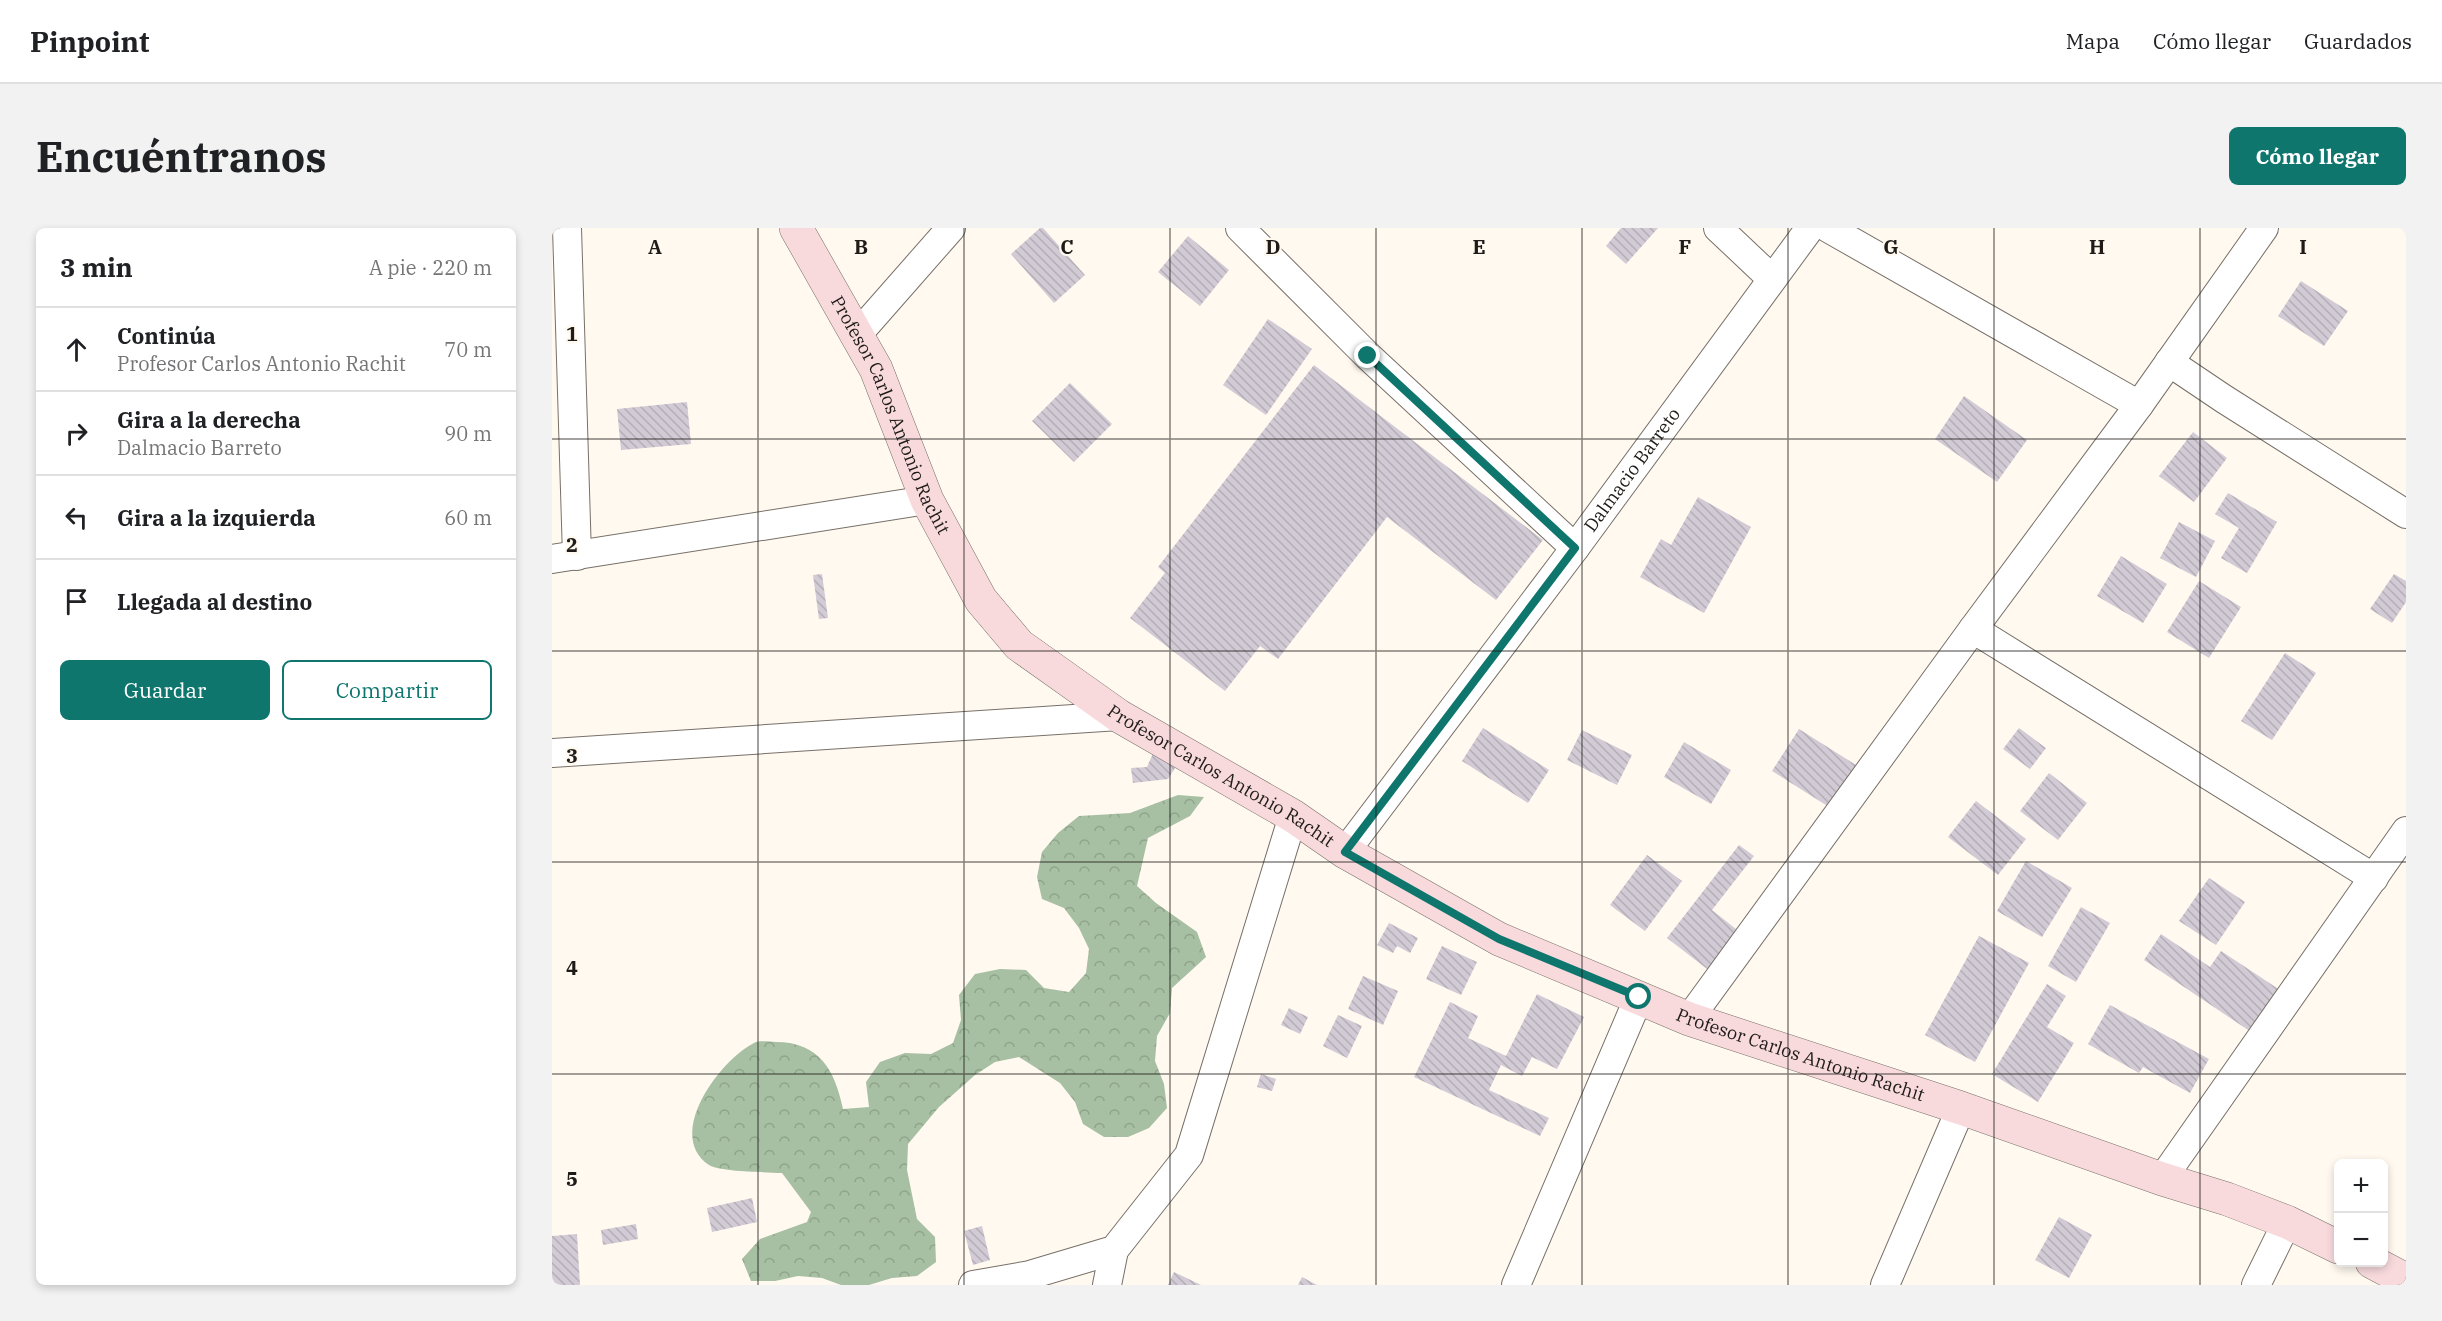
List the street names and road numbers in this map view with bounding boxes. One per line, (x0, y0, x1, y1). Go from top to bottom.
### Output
street label: Profesor Carlos Antonio Rachit (826, 292, 955, 538)
street label: Dalmacio Barreto (1579, 403, 1685, 536)
street label: Profesor Carlos Antonio Rachit (1103, 699, 1339, 852)
street label: Profesor Carlos Antonio Rachit (1673, 1003, 1928, 1106)

